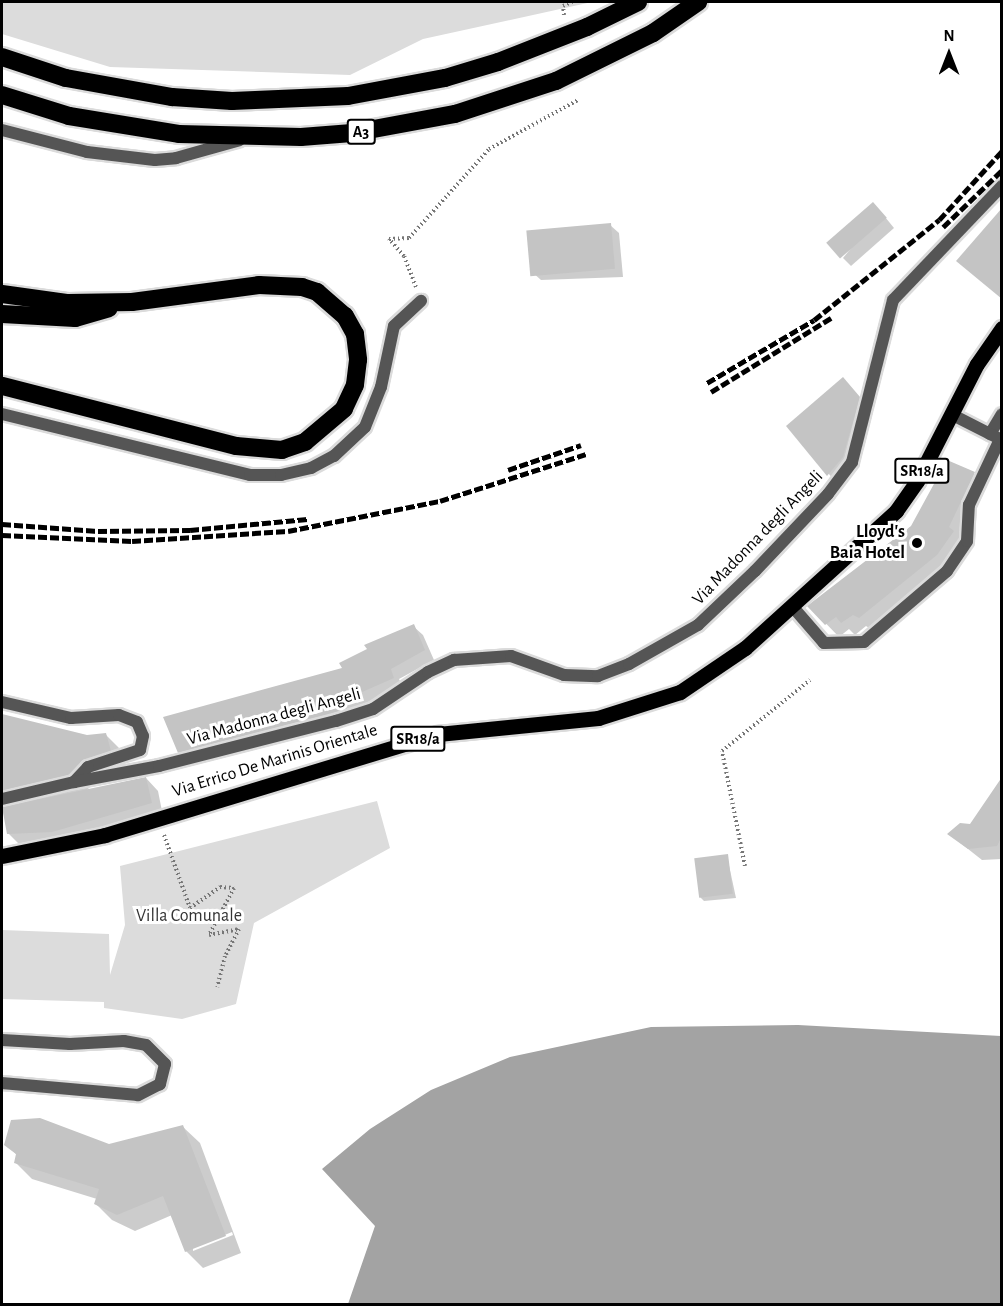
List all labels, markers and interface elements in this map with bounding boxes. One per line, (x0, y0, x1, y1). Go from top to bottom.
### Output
north arrow (919, 24, 979, 84)
text: N (943, 28, 955, 44)
road number: A3 (346, 119, 376, 145)
road number: SR18/a (894, 458, 950, 484)
street label: Via Madonna degli Angeli (688, 466, 828, 610)
place label: Lloyd's Baia Hotel (830, 522, 905, 564)
marker: Lloyd's Baia Hotel (910, 536, 924, 550)
street label: Via Madonna degli Angeli (185, 683, 363, 751)
street label: Via Errico De Marinis Orientale (170, 719, 380, 803)
road number: SR18/a (390, 726, 446, 752)
park label: Villa Comunale (136, 905, 242, 927)

